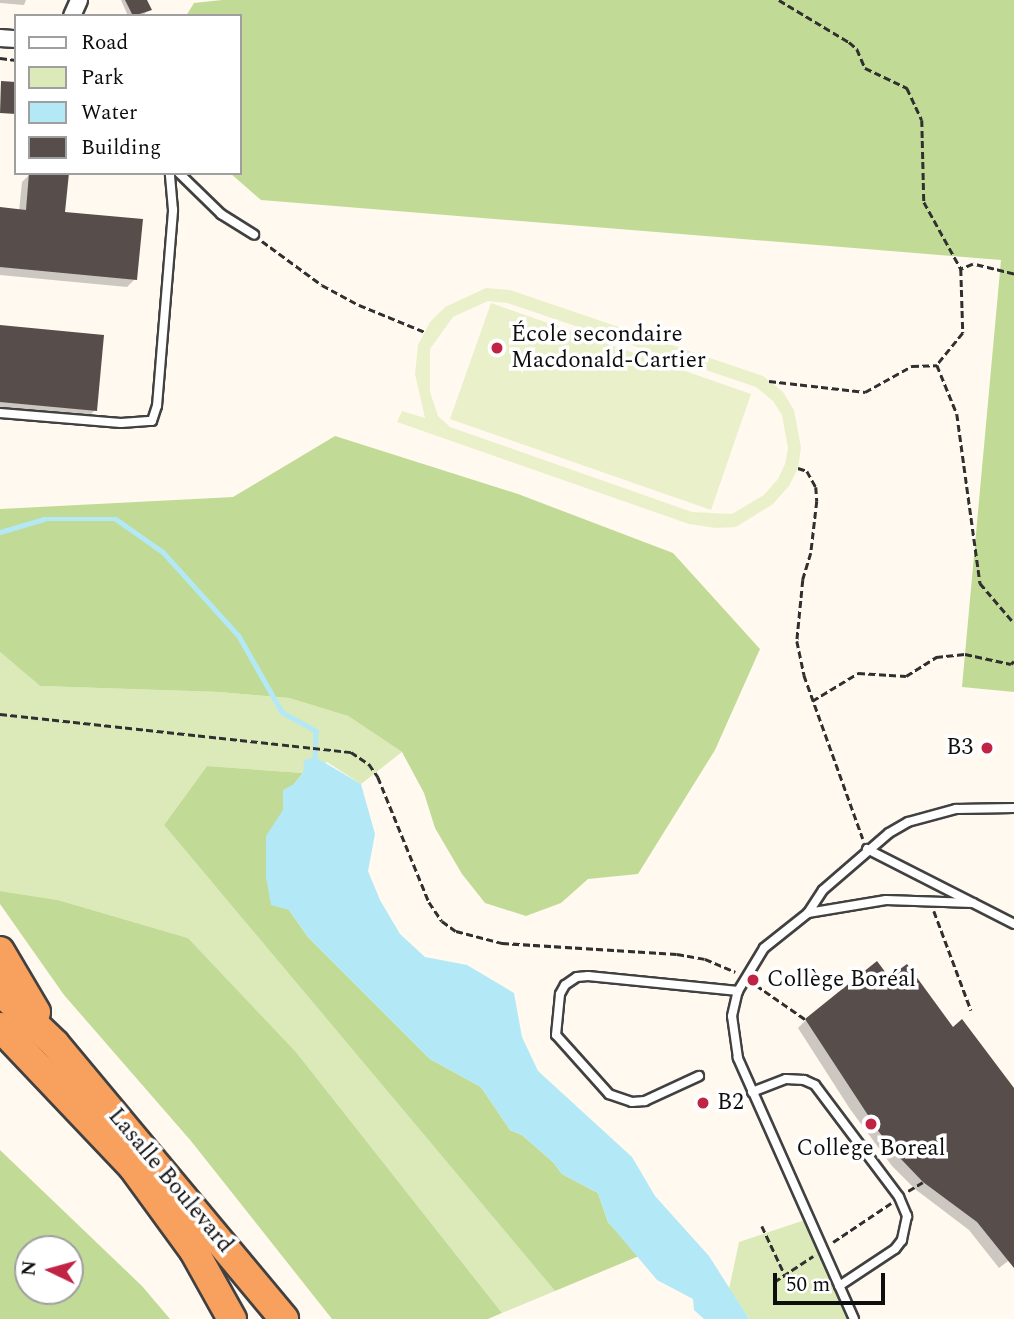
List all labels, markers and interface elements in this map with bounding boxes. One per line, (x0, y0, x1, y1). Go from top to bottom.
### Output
legend (14, 14, 242, 175)
text: Road (81, 27, 128, 59)
text: Park (81, 62, 124, 94)
text: Water (81, 97, 137, 129)
text: Building (81, 132, 161, 164)
place label: École secondaire Macdonald-Cartier (511, 321, 706, 375)
marker: École secondaire Macdonald-Cartier (489, 340, 505, 356)
place label: B3 (946, 734, 973, 762)
marker: B3 (979, 740, 995, 756)
place label: Collège Boréal (767, 966, 916, 994)
marker: Collège Boréal (745, 972, 761, 988)
place label: B2 (717, 1089, 744, 1117)
marker: B2 (695, 1095, 711, 1111)
street label: Lasalle Boulevard (102, 1103, 238, 1259)
marker: College Boreal (863, 1116, 879, 1132)
place label: College Boreal (796, 1135, 946, 1163)
north arrow (14, 1235, 84, 1305)
text: N (14, 1259, 45, 1277)
scale bar (776, 1260, 888, 1304)
text: 50 m (786, 1269, 830, 1301)

